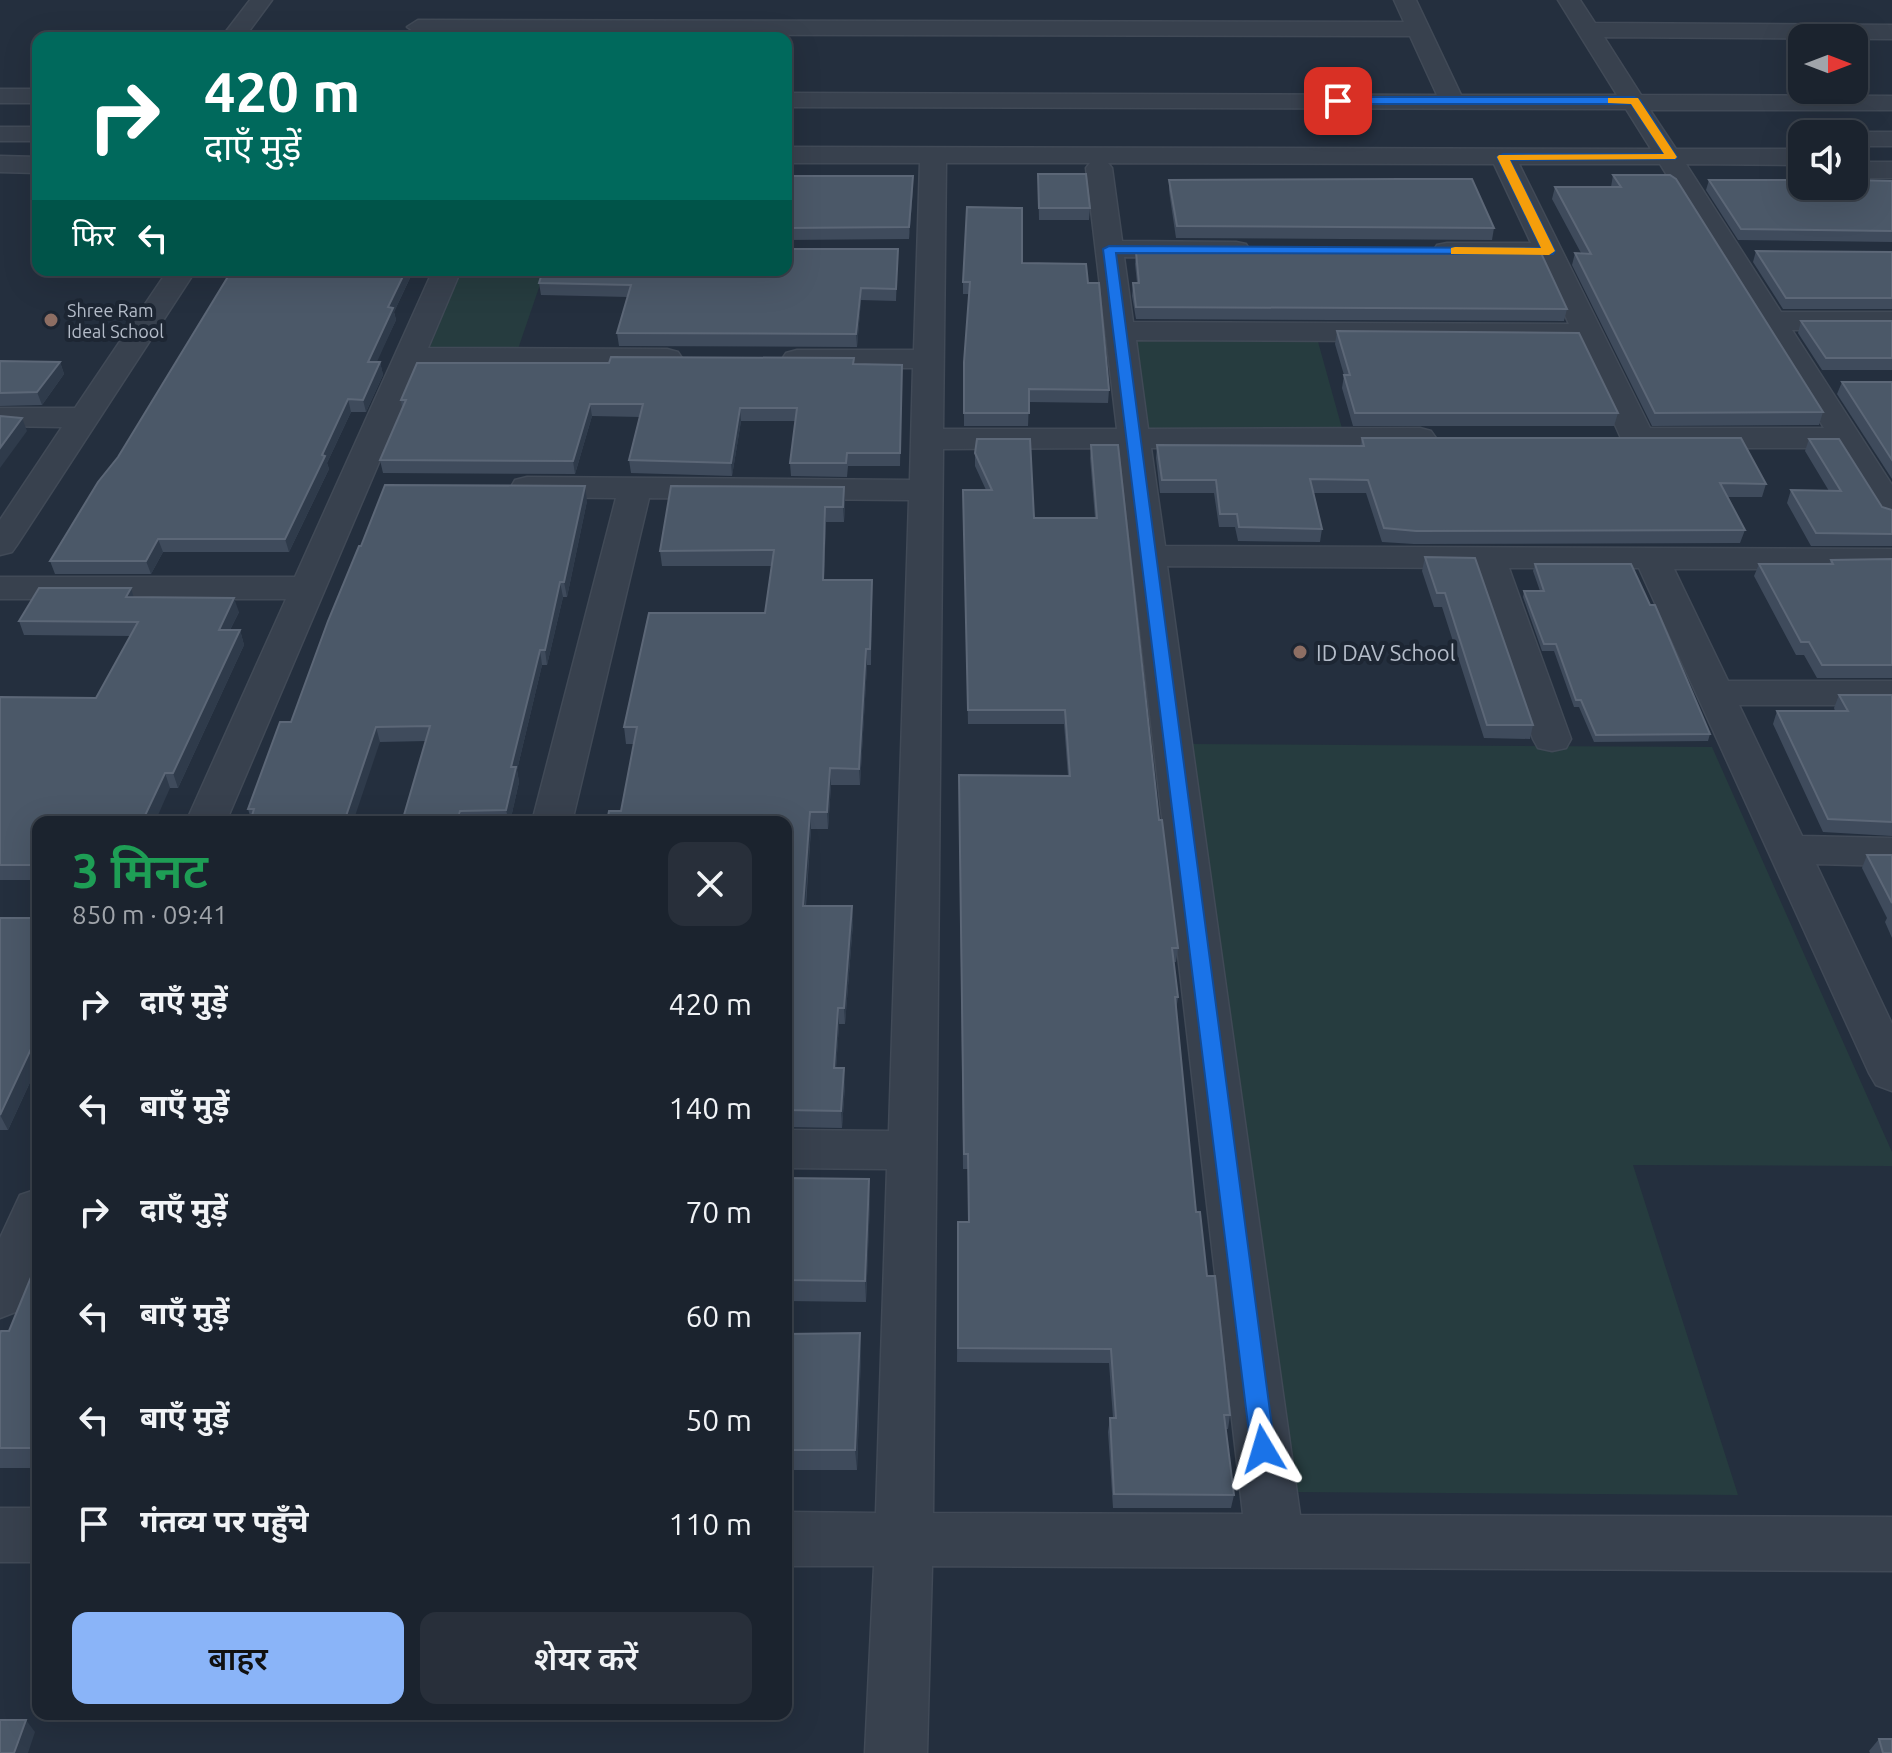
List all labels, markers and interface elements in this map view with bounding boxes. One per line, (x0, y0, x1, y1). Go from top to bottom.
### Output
north arrow (1788, 24, 1868, 104)
map controls (1788, 24, 1868, 200)
text: 420 m (204, 60, 360, 123)
icon: right (72, 64, 176, 168)
pin (1304, 67, 1372, 135)
icon: arrive (1316, 79, 1360, 123)
button: sound (1788, 120, 1868, 200)
text: दाएँ मुड़ें (204, 126, 301, 167)
icon: left (131, 216, 175, 260)
text: फिर (72, 218, 115, 252)
place label: Shree Ram Ideal School (67, 300, 164, 341)
marker: Shree Ram Ideal School (42, 311, 60, 329)
place label: ID DAV School (1316, 640, 1456, 665)
marker: ID DAV School (1291, 643, 1309, 661)
button: close (668, 842, 752, 926)
text: 3 मिनट (72, 843, 208, 897)
text: 850 m · 09:41 (72, 900, 228, 929)
icon: right (72, 982, 116, 1026)
text: दाएँ मुड़ें (140, 984, 228, 1018)
text: 420 m (668, 987, 752, 1021)
icon: left (72, 1086, 116, 1130)
text: बाएँ मुड़ें (140, 1088, 229, 1122)
text: 140 m (668, 1091, 752, 1125)
icon: right (72, 1190, 116, 1234)
text: दाएँ मुड़ें (140, 1192, 228, 1226)
text: 70 m (685, 1195, 752, 1229)
icon: left (72, 1294, 116, 1338)
text: बाएँ मुड़ें (140, 1296, 229, 1330)
text: 60 m (685, 1299, 752, 1333)
icon: left (72, 1398, 116, 1442)
text: बाएँ मुड़ें (140, 1400, 229, 1434)
text: 50 m (685, 1403, 752, 1437)
position arrow (1221, 1407, 1305, 1491)
icon: arrive (72, 1502, 116, 1546)
text: गंतव्य पर पहुँचे (140, 1504, 308, 1538)
text: 110 m (668, 1507, 752, 1541)
button: बाहर (72, 1612, 404, 1704)
button: शेयर करें (420, 1612, 752, 1704)

